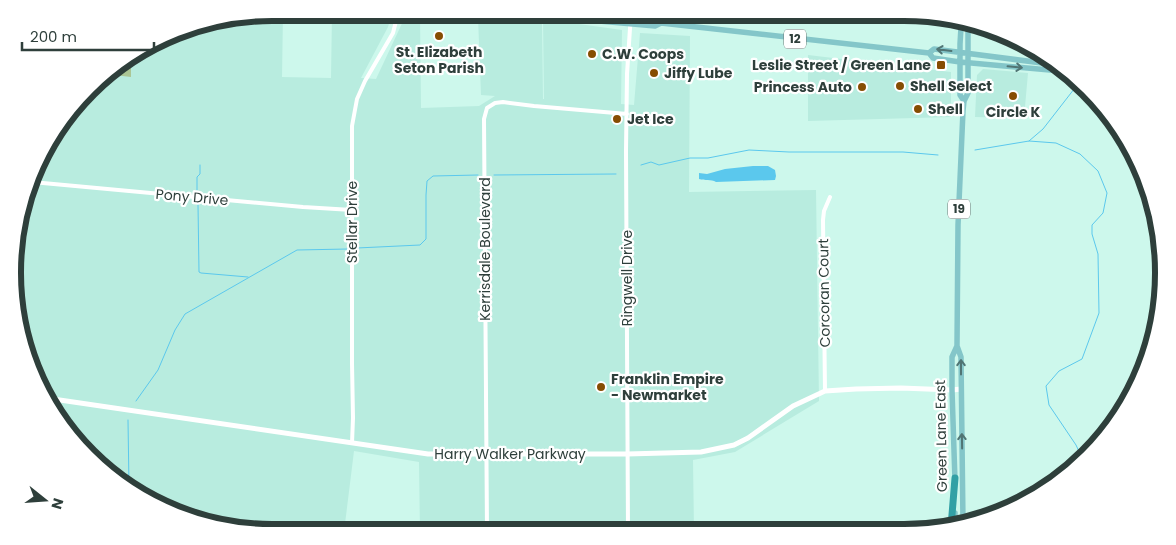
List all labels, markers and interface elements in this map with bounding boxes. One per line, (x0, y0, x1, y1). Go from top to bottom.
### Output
scale bar (22, 20, 155, 52)
text: 200 m (30, 26, 77, 47)
marker: St. Elizabeth Seton Parish (433, 30, 445, 42)
road number: 12 (784, 30, 806, 48)
place label: St. Elizabeth Seton Parish (394, 42, 484, 78)
place label: C.W. Coops (602, 44, 684, 64)
one-way arrow (936, 45, 952, 55)
marker: C.W. Coops (586, 48, 598, 60)
place label: Leslie Street / Green Lane (752, 55, 931, 75)
marker: Leslie Street / Green Lane (935, 59, 947, 71)
one-way arrow (1006, 62, 1022, 72)
place label: Jiffy Lube (664, 63, 733, 83)
marker: Jiffy Lube (648, 67, 660, 79)
place label: Shell Select (910, 76, 992, 96)
place label: Princess Auto (754, 77, 852, 97)
marker: Shell Select (894, 80, 906, 92)
marker: Princess Auto (856, 81, 868, 93)
marker: Circle K (1007, 90, 1019, 102)
place label: Shell (928, 99, 963, 119)
place label: Circle K (986, 102, 1041, 122)
marker: Shell (912, 103, 924, 115)
place label: Jet Ice (627, 109, 674, 129)
marker: Jet Ice (611, 113, 623, 125)
street label: Kerrisdale Boulevard (475, 177, 495, 321)
street label: Stellar Drive (342, 180, 362, 263)
street label: Pony Drive (155, 184, 229, 210)
road number: 19 (948, 200, 970, 218)
street label: Ringwell Drive (617, 230, 637, 326)
street label: Corcoran Court (813, 238, 835, 348)
one-way arrow (956, 360, 966, 376)
place label: Franklin Empire - Newmarket (611, 369, 724, 405)
street label: Green Lane East (930, 380, 952, 492)
marker: Franklin Empire - Newmarket (595, 381, 607, 393)
one-way arrow (957, 433, 967, 449)
street label: Harry Walker Parkway (434, 444, 586, 464)
north arrow (20, 475, 70, 525)
text: N (46, 496, 69, 512)

